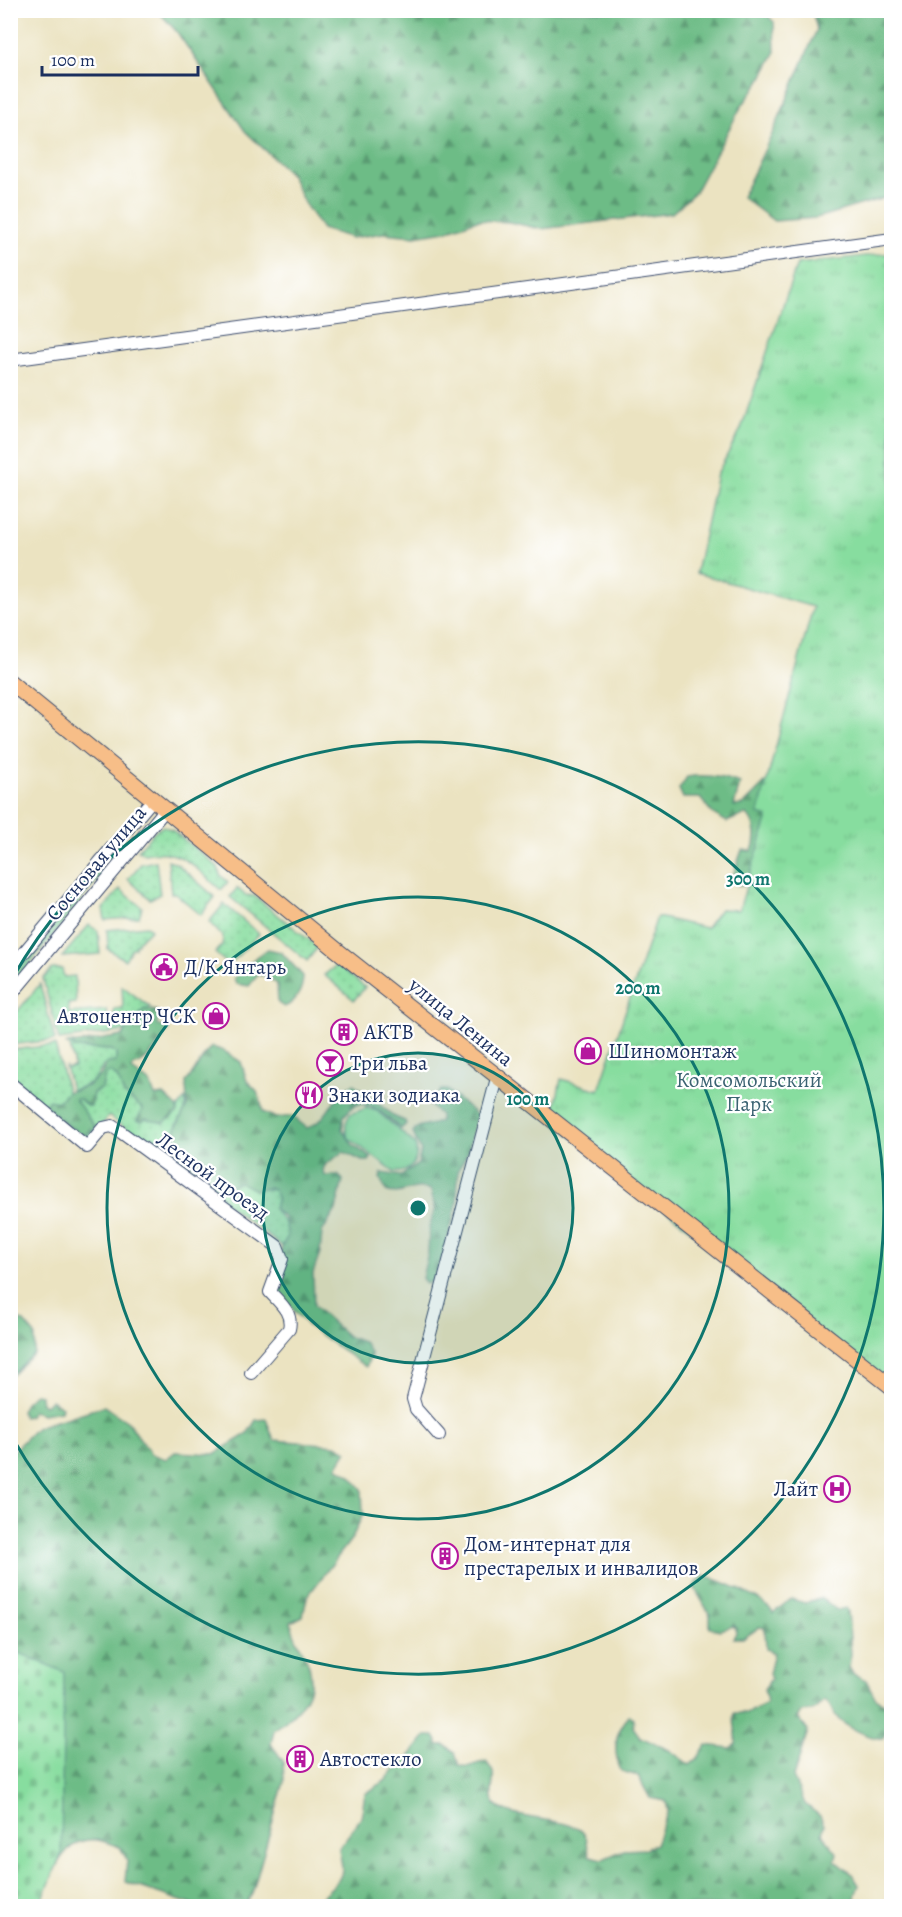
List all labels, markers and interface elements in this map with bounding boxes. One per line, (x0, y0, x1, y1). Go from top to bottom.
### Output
scale bar (42, 39, 198, 77)
text: 100 m (51, 48, 95, 72)
street label: Сосновая улица (39, 799, 153, 927)
text: 300 m (726, 867, 770, 891)
public building icon: Д/К Янтарь (149, 952, 179, 982)
place label: Д/К Янтарь (184, 953, 286, 981)
street label: улица Ленина (402, 971, 519, 1073)
text: 200 m (615, 976, 661, 1000)
shop icon: Автоцентр ЧСК (201, 1001, 231, 1031)
place label: Автоцентр ЧСК (56, 1002, 197, 1030)
building icon: АКТВ (329, 1017, 359, 1047)
place label: АКТВ (363, 1018, 414, 1046)
shop icon: Шиномонтаж (573, 1036, 603, 1066)
place label: Шиномонтаж (608, 1037, 737, 1065)
bar icon: Три льва (315, 1048, 345, 1078)
place label: Три льва (350, 1049, 428, 1077)
park label: Комсомольский Парк (676, 1066, 822, 1118)
restaurant icon: Знаки зодиака (294, 1080, 324, 1110)
place label: Знаки зодиака (328, 1081, 461, 1109)
text: 100 m (507, 1087, 549, 1111)
street label: Лесной проезд (151, 1125, 275, 1227)
centre of rings (408, 1198, 428, 1218)
hospital icon: Лайт (822, 1474, 852, 1504)
place label: Лайт (773, 1475, 818, 1503)
place label: Дом-интернат для престарелых и инвалидов (464, 1530, 699, 1582)
building icon: Дом-интернат для престарелых и инвалидов (430, 1541, 460, 1571)
building icon: Автостекло (285, 1744, 315, 1774)
place label: Автостекло (319, 1745, 422, 1773)

